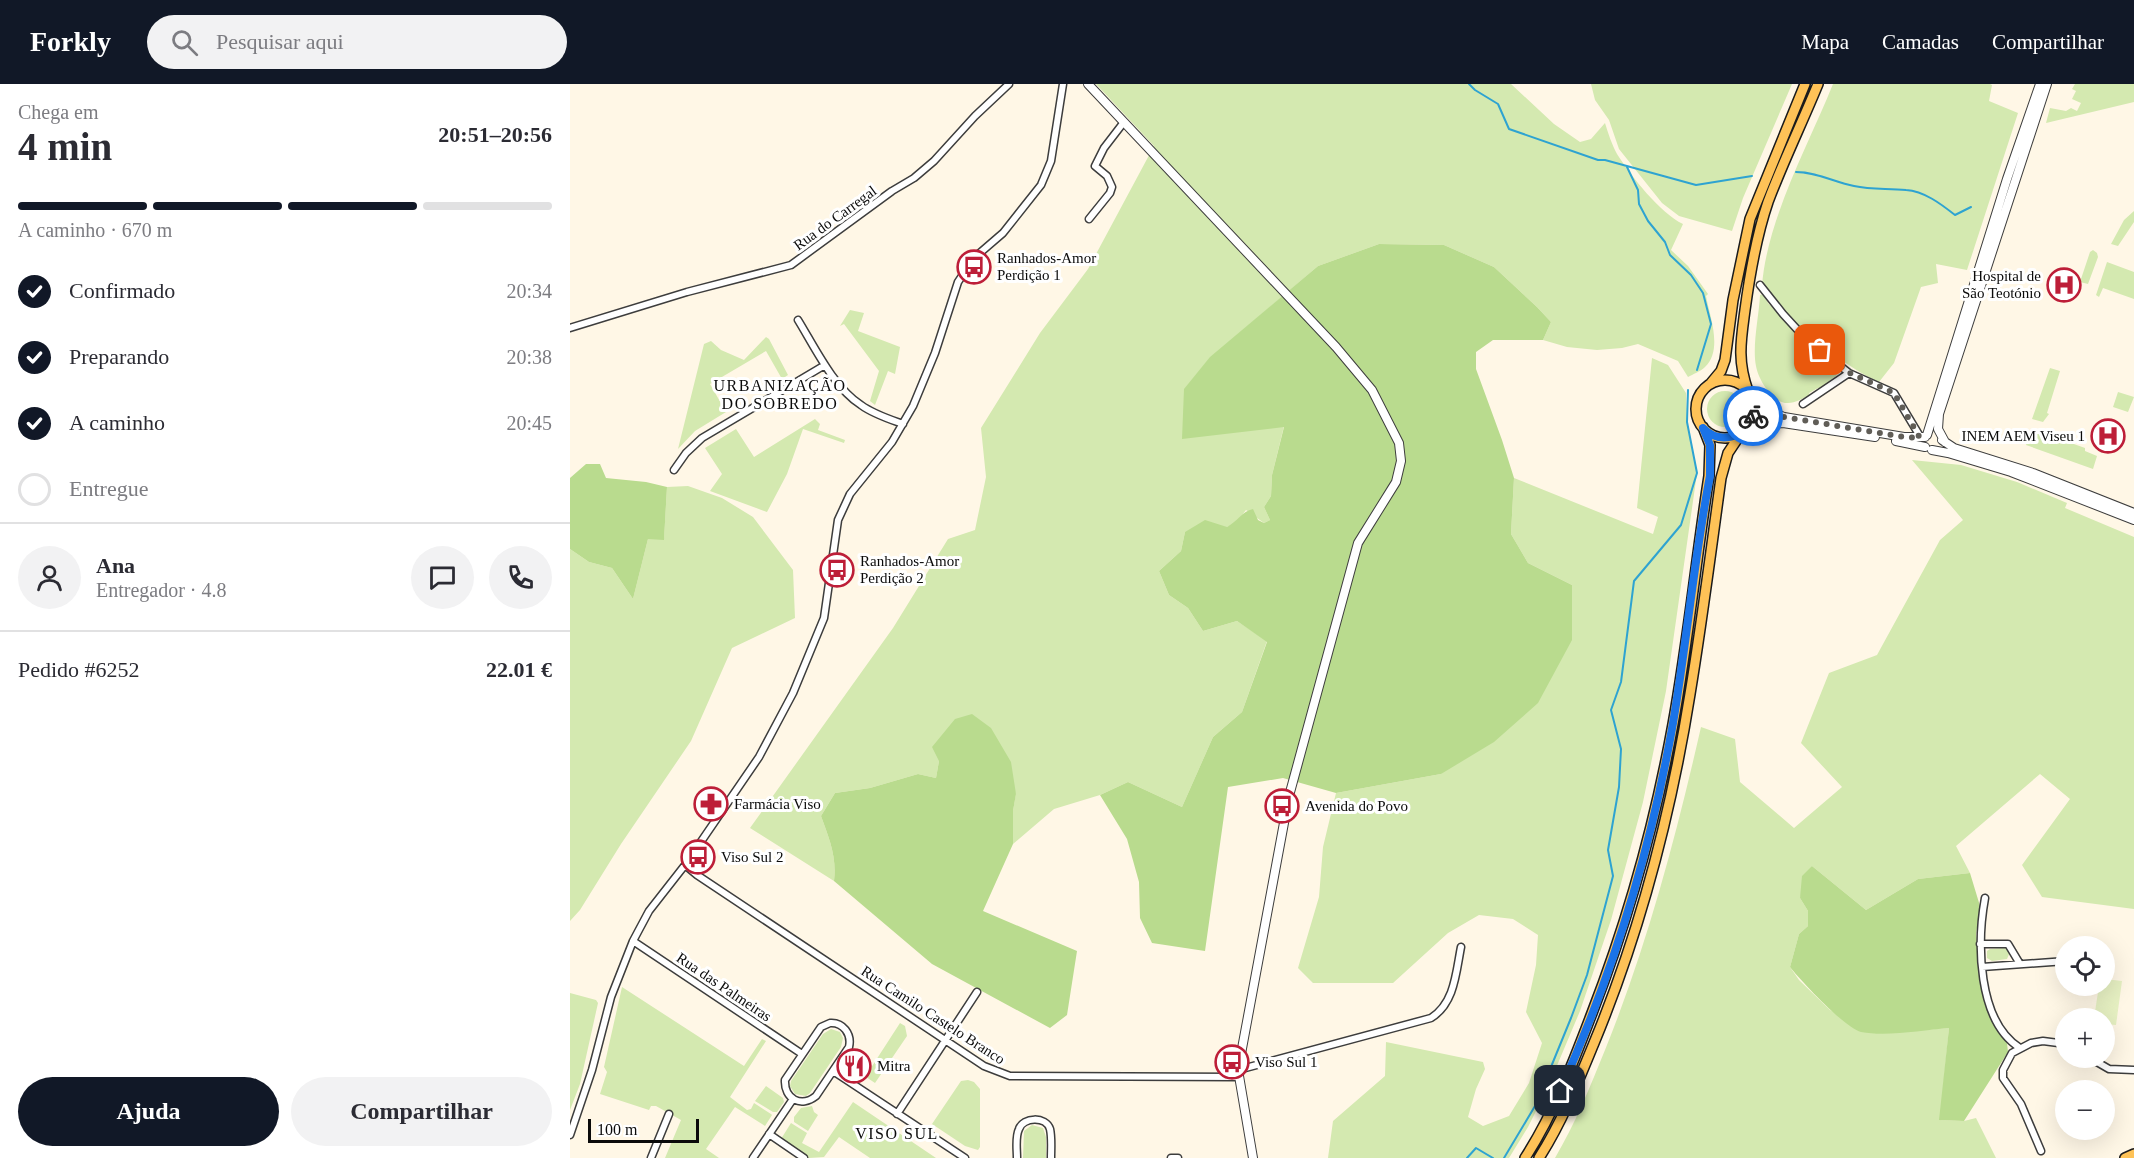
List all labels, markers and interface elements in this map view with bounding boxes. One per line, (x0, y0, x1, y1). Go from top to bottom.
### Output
search box (147, 15, 567, 69)
text: Forkly (30, 26, 111, 57)
icon: search (168, 26, 201, 59)
text: Pesquisar aqui (216, 29, 344, 54)
text: Mapa (1801, 30, 1849, 54)
text: Camadas (1882, 30, 1959, 54)
text: Compartilhar (1992, 30, 2104, 54)
text: Chega em (18, 101, 99, 123)
text: 20:51–20:56 (438, 122, 552, 147)
text: 4 min (18, 125, 112, 168)
street label: Rua do Carregal (791, 183, 879, 253)
text: A caminho · 670 m (18, 219, 172, 241)
bus stop icon: Ranhados-Amor Perdição 1 (956, 249, 992, 285)
place label: Ranhados-Amor Perdição 1 (997, 250, 1096, 283)
hospital icon: Hospital de São Teotónio (2046, 267, 2082, 303)
place label: Hospital de São Teotónio (1962, 268, 2041, 301)
icon: check (18, 275, 51, 308)
text: Confirmado (69, 278, 175, 303)
text: 20:34 (506, 280, 552, 302)
pin (1794, 324, 1845, 375)
icon: bag (1803, 333, 1836, 366)
icon: check (18, 341, 51, 374)
text: Preparando (69, 344, 169, 369)
text: 20:38 (506, 346, 552, 368)
district label: URBANIZAÇÃO DO SOBREDO (714, 377, 846, 412)
courier (1723, 386, 1783, 446)
icon: bike (1737, 400, 1770, 433)
icon: check (18, 407, 51, 440)
text: A caminho (69, 410, 165, 435)
text: 20:45 (506, 412, 552, 434)
hospital icon: INEM AEM Viseu 1 (2090, 418, 2126, 454)
place label: INEM AEM Viseu 1 (1962, 428, 2085, 444)
text: Entregue (69, 476, 148, 501)
button: person (18, 546, 81, 609)
button: chat (411, 546, 474, 609)
button: phone (489, 546, 552, 609)
bus stop icon: Ranhados-Amor Perdição 2 (819, 552, 855, 588)
text: Ana (96, 553, 135, 578)
place label: Ranhados-Amor Perdição 2 (860, 553, 959, 586)
text: Entregador · 4.8 (96, 579, 227, 601)
text: Pedido #6252 (18, 657, 140, 682)
text: 22.01 € (486, 657, 552, 682)
pharmacy icon: Farmácia Viso (693, 786, 729, 822)
bus stop icon: Avenida do Povo (1264, 788, 1300, 824)
place label: Farmácia Viso (734, 796, 821, 812)
place label: Avenida do Povo (1305, 798, 1408, 814)
bus stop icon: Viso Sul 2 (680, 839, 716, 875)
place label: Viso Sul 2 (721, 849, 783, 865)
map controls (2055, 936, 2115, 1140)
button: locate (2055, 936, 2115, 996)
street label: Rua das Palmeiras (674, 949, 775, 1025)
street label: Rua Camilo Castelo Branco (858, 963, 1008, 1067)
button: + (2055, 1008, 2115, 1068)
bus stop icon: Viso Sul 1 (1214, 1044, 1250, 1080)
restaurant icon: Mitra (836, 1048, 872, 1084)
place label: Viso Sul 1 (1255, 1054, 1317, 1070)
place label: Mitra (877, 1058, 911, 1074)
pin (1534, 1065, 1585, 1116)
icon: home (1543, 1074, 1576, 1107)
button: Ajuda (18, 1077, 279, 1146)
button: Compartilhar (291, 1077, 552, 1146)
button: − (2055, 1080, 2115, 1140)
scale bar (588, 1116, 699, 1144)
text: 100 m (597, 1121, 637, 1138)
district label: VISO SUL (855, 1125, 939, 1142)

